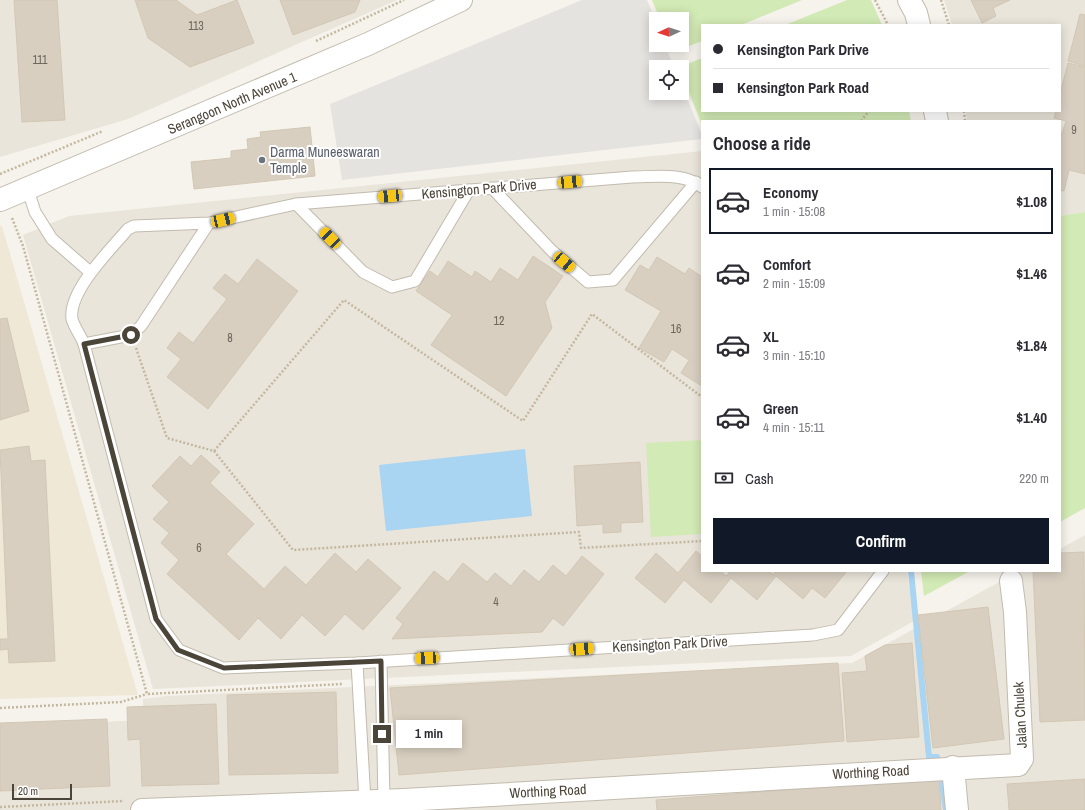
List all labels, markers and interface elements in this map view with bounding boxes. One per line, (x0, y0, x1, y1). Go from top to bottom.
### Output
north arrow (649, 12, 689, 52)
map controls (649, 12, 689, 100)
house number: 113 (188, 18, 204, 34)
text: Kensington Park Drive (737, 39, 869, 60)
house number: 111 (33, 52, 48, 68)
button: locate (649, 60, 689, 100)
street label: Serangoon North Avenue 1 (165, 67, 300, 138)
text: Kensington Park Road (737, 77, 869, 98)
house number: 9 (1071, 122, 1077, 138)
text: Choose a ride (713, 131, 811, 156)
place label: Darma Muneeswaran Temple (270, 143, 380, 177)
marker: Darma Muneeswaran Temple (257, 155, 267, 165)
street label: Kensington Park Drive (421, 175, 537, 203)
car (558, 175, 582, 189)
text: Economy (763, 182, 818, 203)
icon: car (715, 183, 751, 219)
car (378, 189, 402, 203)
text: $1.08 (1016, 191, 1047, 212)
text: 1 min · 15:08 (763, 203, 825, 220)
car (210, 211, 236, 229)
car (317, 225, 343, 251)
car (551, 250, 577, 274)
text: Comfort (763, 254, 811, 275)
icon: car (715, 255, 751, 291)
text: $1.46 (1016, 263, 1047, 284)
text: 2 min · 15:09 (763, 275, 825, 292)
house number: 12 (494, 313, 504, 329)
house number: 16 (671, 321, 681, 337)
route start (122, 326, 140, 344)
text: XL (763, 326, 779, 347)
icon: car (715, 327, 751, 363)
house number: 8 (227, 330, 233, 346)
text: $1.84 (1016, 335, 1047, 356)
text: 3 min · 15:10 (763, 347, 825, 364)
text: Green (763, 398, 799, 419)
icon: car (715, 399, 751, 435)
text: $1.40 (1016, 407, 1047, 428)
text: 4 min · 15:11 (763, 419, 824, 436)
icon: cash (713, 467, 735, 489)
text: Cash (745, 468, 774, 489)
text: 220 m (1019, 470, 1049, 487)
button: Confirm (713, 518, 1049, 564)
house number: 6 (196, 540, 202, 556)
house number: 4 (493, 594, 499, 610)
street label: Kensington Park Drive (612, 632, 728, 656)
car (570, 642, 594, 656)
car (415, 651, 439, 665)
street label: Jalan Chulek (1009, 681, 1031, 749)
callout: 1 min (396, 720, 462, 748)
route end (373, 725, 391, 743)
text: 1 min (415, 725, 443, 742)
street label: Worthing Road (832, 761, 910, 783)
street label: Worthing Road (509, 780, 587, 802)
scale bar (12, 782, 72, 801)
text: 20 m (18, 784, 38, 798)

